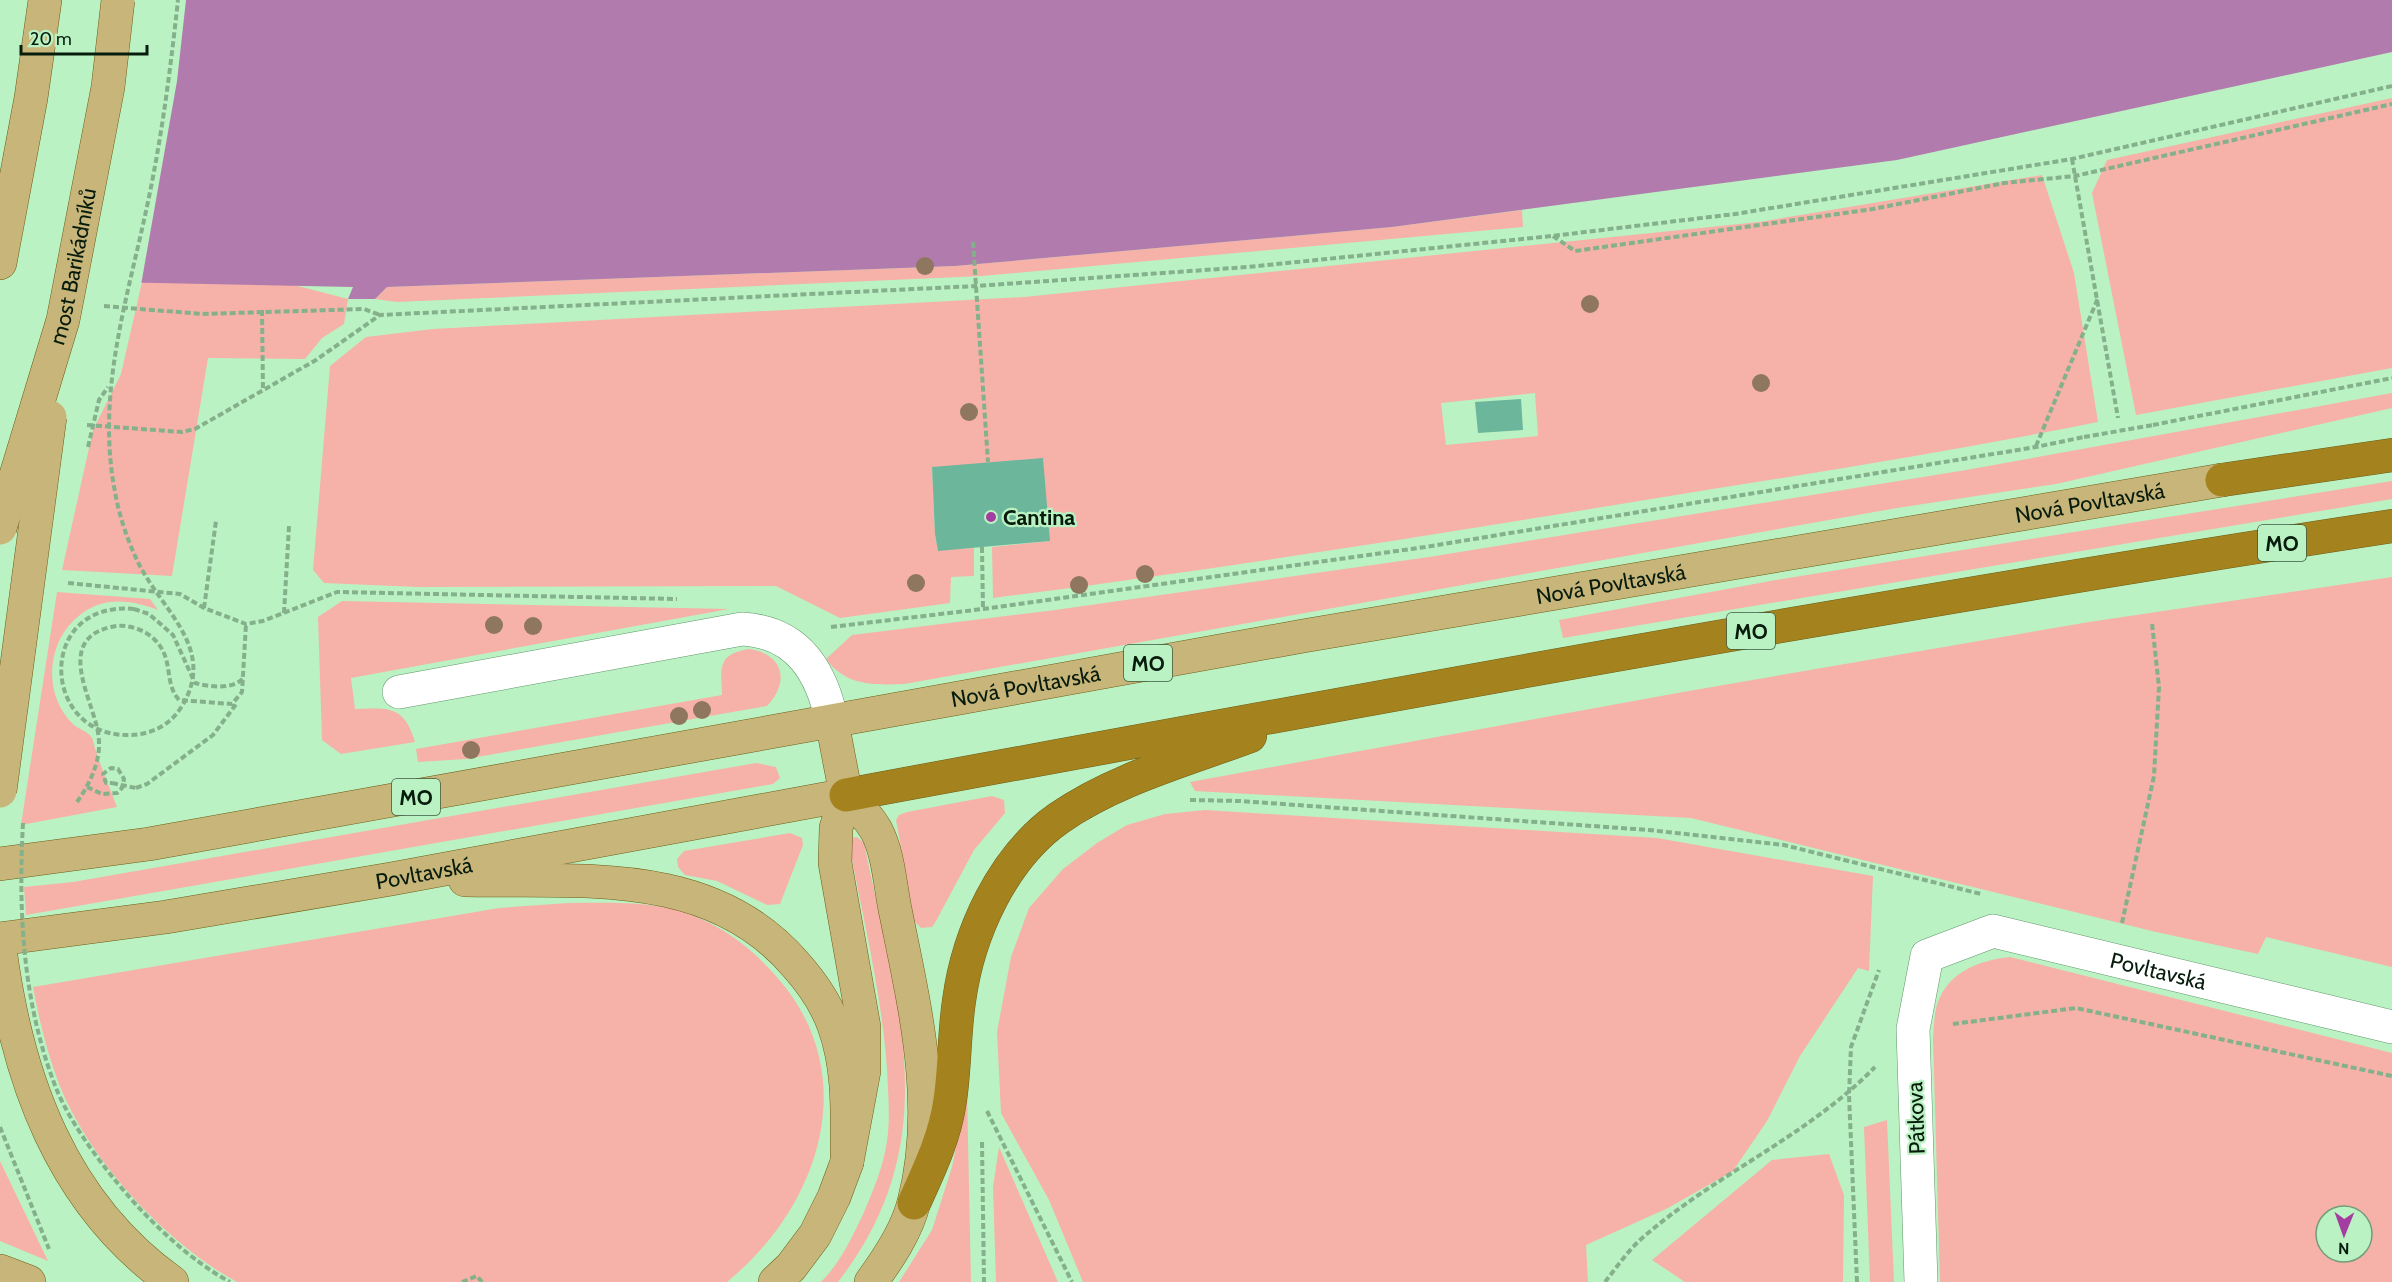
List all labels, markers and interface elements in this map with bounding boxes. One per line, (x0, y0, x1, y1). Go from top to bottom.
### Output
scale bar (21, 18, 147, 56)
text: 20 m (30, 28, 72, 50)
street label: most Barikádníků (43, 186, 102, 348)
street label: Nová Povltavská (2013, 476, 2167, 528)
place label: Cantina (1003, 504, 1075, 531)
marker: Cantina (984, 510, 998, 524)
road number: MO (2258, 525, 2306, 561)
street label: Nová Povltavská (1534, 558, 1688, 610)
road number: MO (1727, 613, 1775, 649)
road number: MO (1124, 645, 1172, 681)
street label: Nová Povltavská (949, 659, 1103, 713)
road number: MO (392, 779, 440, 815)
street label: Povltavská (373, 851, 475, 895)
street label: Povltavská (2107, 946, 2209, 995)
street label: Pátkova (1901, 1081, 1931, 1155)
north arrow (2314, 1204, 2374, 1264)
text: N (2338, 1239, 2350, 1258)

